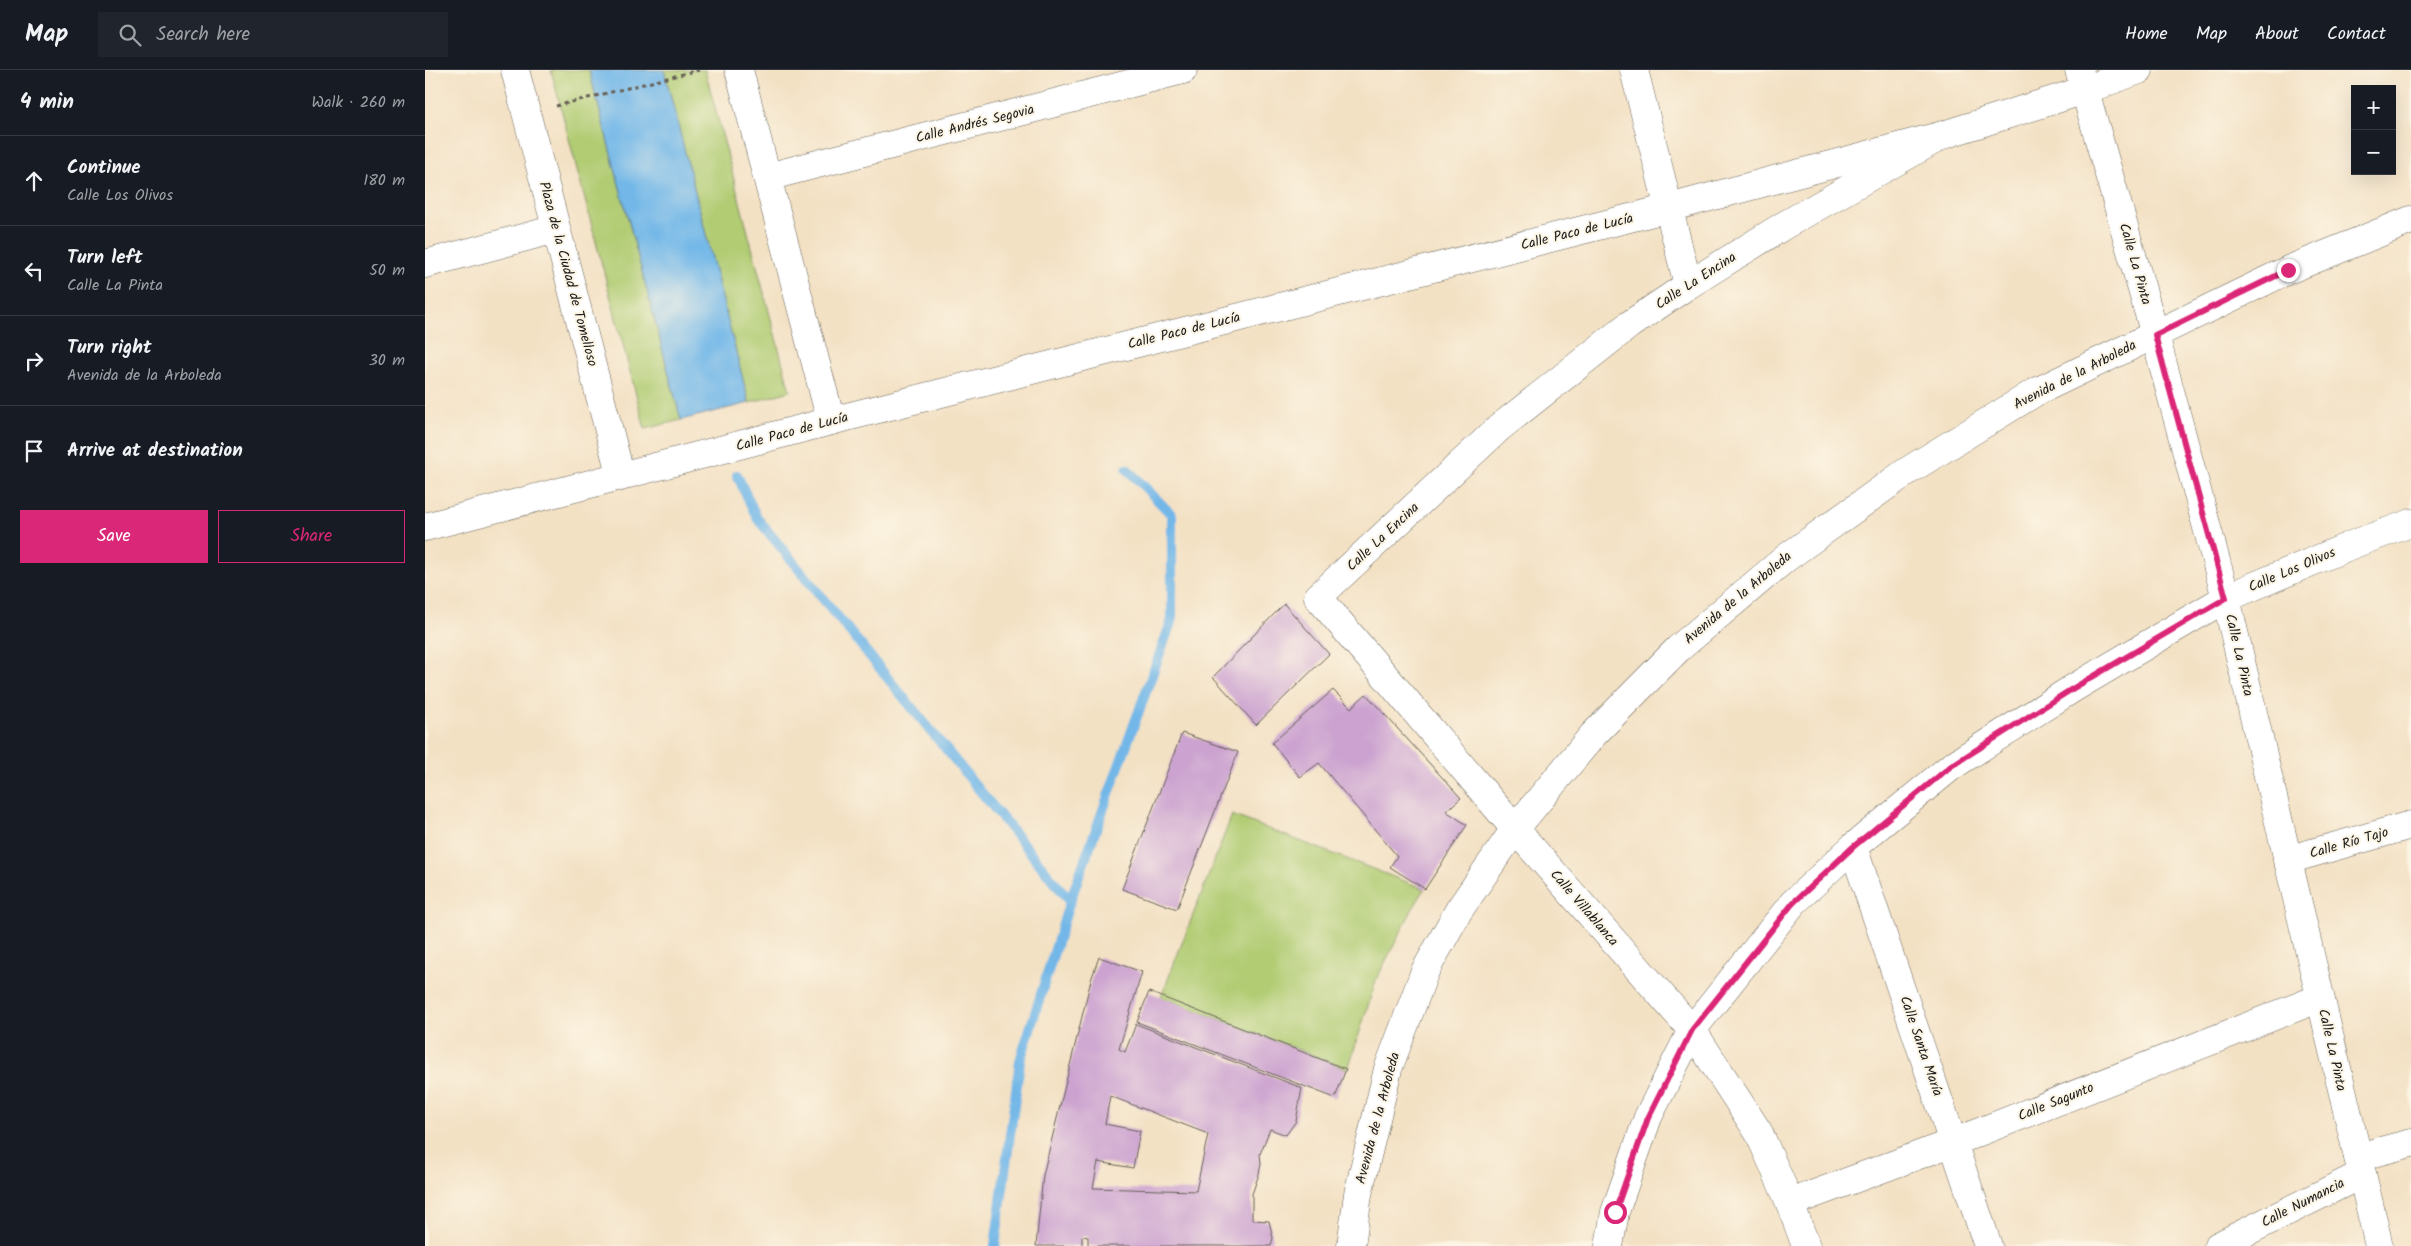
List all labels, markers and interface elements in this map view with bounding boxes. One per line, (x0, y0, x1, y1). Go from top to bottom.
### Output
search box (98, 12, 448, 57)
text: Map (25, 15, 68, 54)
text: Search here (156, 20, 250, 50)
text: Home (2125, 20, 2168, 49)
text: Map (2196, 20, 2227, 49)
text: About (2255, 20, 2299, 49)
text: Contact (2327, 20, 2386, 49)
icon: search (116, 21, 144, 49)
map controls (2351, 85, 2396, 175)
button: + (2351, 85, 2396, 130)
text: 4 min (20, 86, 74, 119)
text: Walk · 260 m (312, 90, 405, 115)
street label: Calle Andrés Segovia (913, 99, 1037, 149)
button: − (2351, 130, 2396, 175)
text: Continue (67, 153, 140, 183)
icon: ahead (20, 167, 48, 195)
text: 180 m (363, 168, 405, 193)
street label: Plaza de la Ciudad de Tomelloso (533, 179, 603, 369)
text: Calle Los Olivos (67, 183, 173, 208)
street label: Calle Paco de Lucía (1518, 207, 1636, 257)
street label: Calle La Pinta (2113, 221, 2157, 307)
text: Turn left (67, 243, 142, 273)
street label: Calle La Encina (1651, 247, 1741, 315)
icon: left (20, 257, 48, 285)
text: 50 m (369, 258, 405, 283)
route end (2277, 259, 2300, 282)
text: Calle La Pinta (67, 273, 163, 298)
street label: Calle Paco de Lucía (1125, 306, 1243, 356)
text: Turn right (67, 333, 152, 363)
street label: Avenida de la Arboleda (2010, 334, 2140, 416)
icon: right (20, 347, 48, 375)
text: 30 m (369, 348, 405, 373)
text: Avenida de la Arboleda (67, 363, 222, 388)
street label: Calle Paco de Lucía (733, 406, 851, 458)
text: Arrive at destination (67, 436, 243, 466)
icon: arrive (20, 437, 48, 465)
street label: Calle La Encina (1342, 497, 1424, 577)
button: Save (20, 510, 208, 563)
button: Share (218, 510, 405, 563)
street label: Calle Los Olivos (2245, 542, 2339, 598)
street label: Avenida de la Arboleda (1679, 546, 1797, 650)
street label: Calle La Pinta (2219, 612, 2259, 698)
street label: Calle Río Tajo (2307, 821, 2391, 865)
street label: Calle Villablanca (1544, 865, 1624, 951)
street label: Calle Santa María (1894, 993, 1948, 1099)
street label: Calle La Pinta (2312, 1007, 2352, 1093)
street label: Avenida de la Arboleda (1350, 1050, 1406, 1186)
street label: Calle Sagunto (2015, 1077, 2097, 1127)
street label: Calle Numancia (2257, 1172, 2349, 1234)
route start (1604, 1201, 1627, 1224)

